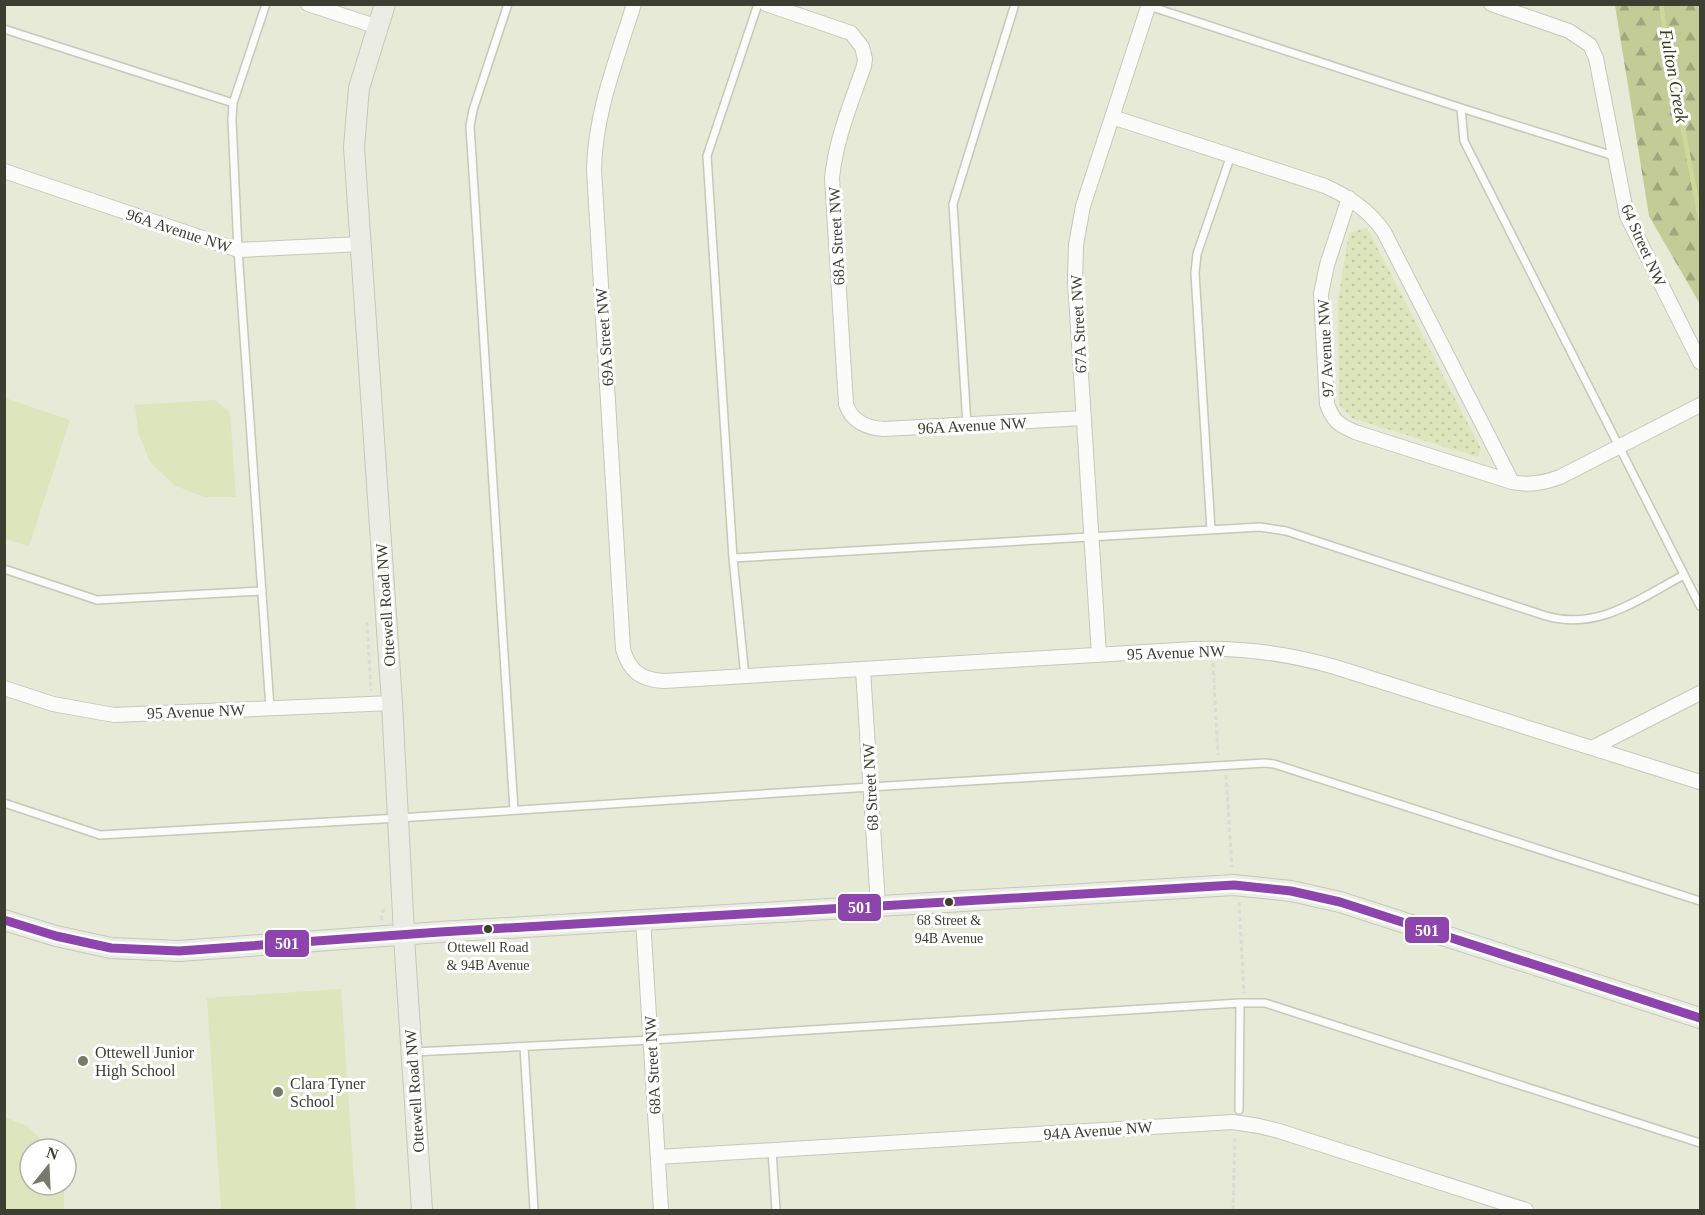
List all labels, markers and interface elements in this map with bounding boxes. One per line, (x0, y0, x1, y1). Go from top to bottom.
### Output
water label: Fulton Creek (1656, 27, 1692, 125)
street label: 68A Street NW (825, 185, 848, 286)
street label: 64 Street NW (1618, 202, 1670, 290)
street label: 96A Avenue NW (124, 206, 234, 256)
street label: 67A Street NW (1067, 273, 1090, 374)
street label: 69A Street NW (593, 286, 616, 387)
street label: 97 Avenue NW (1314, 298, 1337, 398)
street label: 96A Avenue NW (917, 414, 1028, 437)
street label: Ottewell Road NW (373, 542, 398, 667)
street label: 95 Avenue NW (1127, 642, 1226, 663)
street label: 95 Avenue NW (147, 701, 246, 722)
street label: 68 Street NW (860, 742, 881, 831)
line badge: 501 (837, 893, 882, 922)
marker: 68 Street & 94B Avenue (943, 896, 955, 908)
text: 501 (848, 899, 872, 916)
place label: 68 Street & 94B Avenue (915, 913, 983, 946)
line badge: 501 (1404, 916, 1450, 944)
text: 501 (1415, 922, 1439, 939)
marker: Ottewell Road & 94B Avenue (482, 923, 494, 935)
line badge: 501 (264, 929, 310, 958)
text: 501 (275, 935, 299, 952)
place label: Ottewell Road & 94B Avenue (447, 940, 529, 973)
street label: 68A Street NW (641, 1014, 664, 1115)
street label: Ottewell Road NW (402, 1028, 427, 1153)
place label: Ottewell Junior High School (95, 1044, 195, 1080)
marker: Ottewell Junior High School (76, 1054, 90, 1068)
place label: Clara Tyner School (290, 1075, 366, 1110)
marker: Clara Tyner School (271, 1085, 285, 1099)
street label: 94A Avenue NW (1043, 1118, 1154, 1143)
north arrow (18, 1137, 78, 1197)
text: N (44, 1143, 61, 1163)

